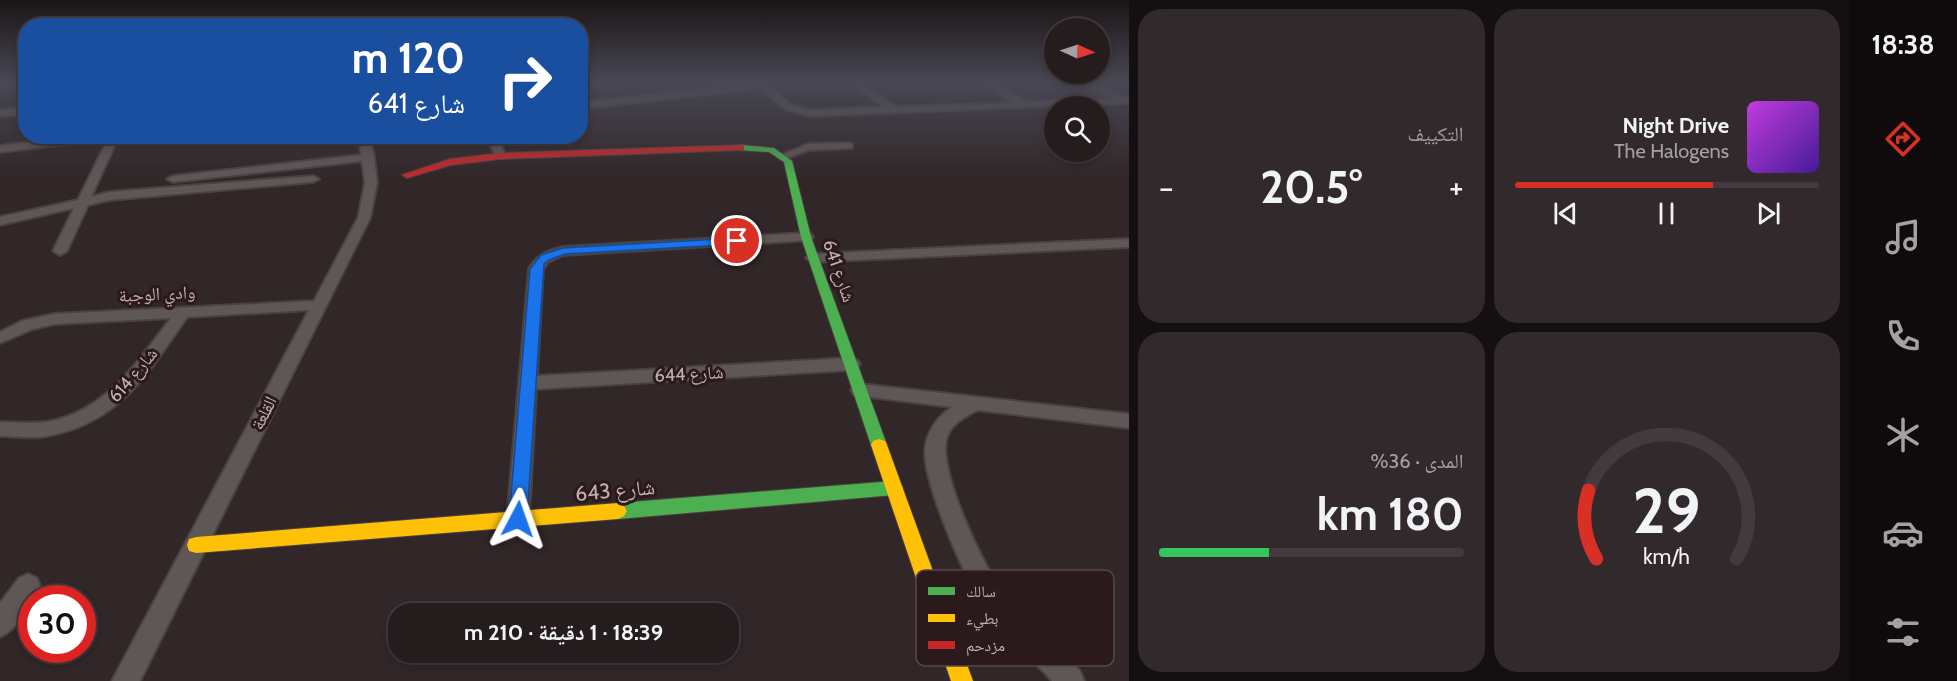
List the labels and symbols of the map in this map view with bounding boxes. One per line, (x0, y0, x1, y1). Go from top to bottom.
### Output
north arrow (1044, 18, 1110, 84)
pin (711, 215, 762, 266)
street label: شارع 641 (818, 237, 860, 305)
street label: وادي الوجبة (118, 281, 196, 311)
street label: شارع 614 (104, 343, 162, 407)
street label: شارع 644 (654, 361, 724, 387)
street label: القلعة (246, 392, 282, 434)
street label: شارع 643 (574, 474, 656, 507)
position arrow (486, 487, 550, 551)
legend (916, 570, 1114, 666)
text: سالك (966, 582, 996, 601)
speed limit sign: 30 (18, 585, 96, 663)
text: بطيء (966, 609, 998, 631)
text: مزدحم (966, 636, 1005, 656)

